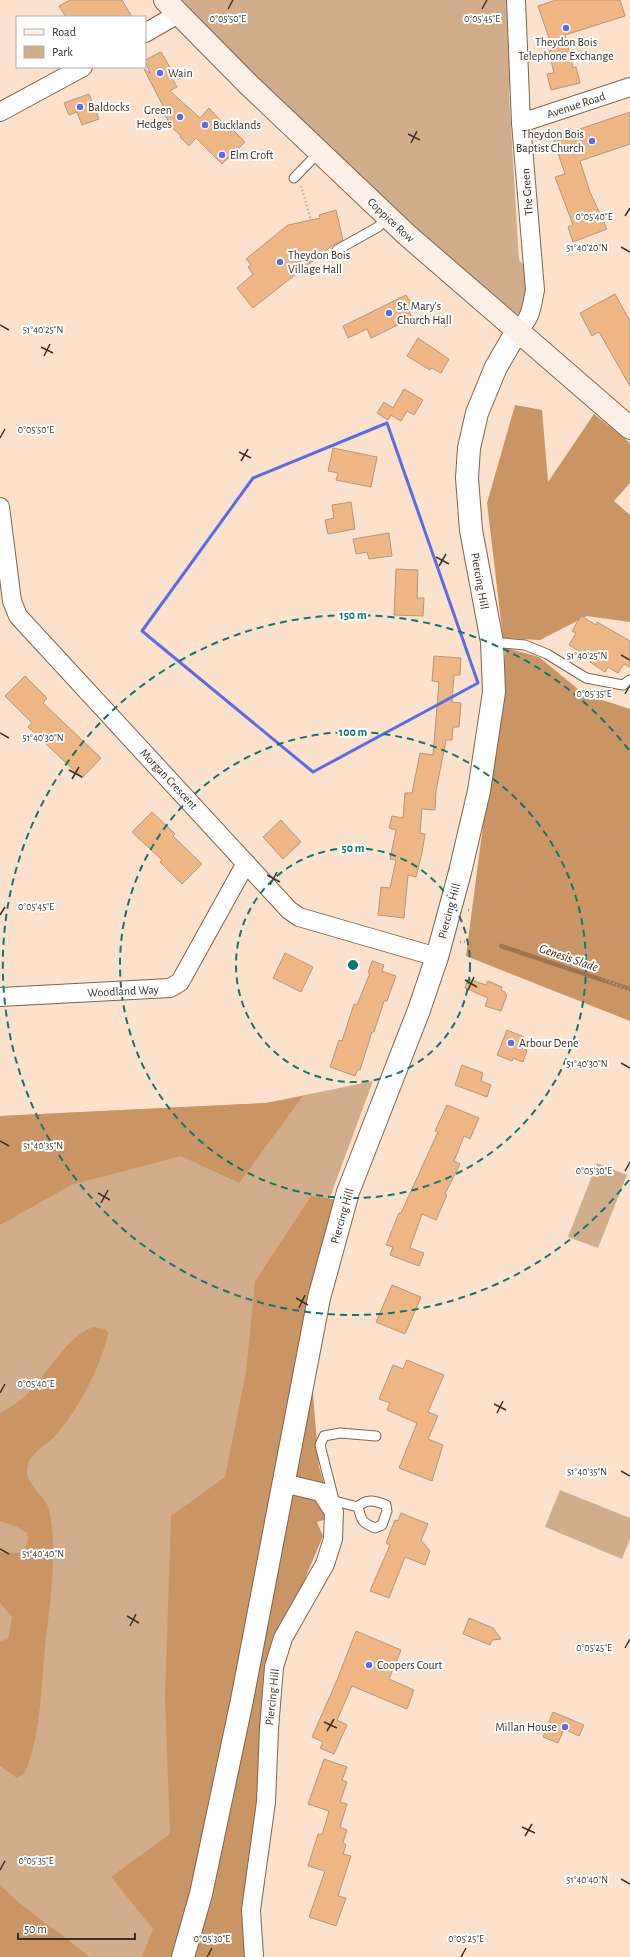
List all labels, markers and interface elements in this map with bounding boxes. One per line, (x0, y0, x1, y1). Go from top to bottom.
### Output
text: 0°05'50"E (210, 14, 246, 24)
text: 0°05'45"E (464, 14, 500, 24)
legend (16, 16, 146, 68)
marker: Theydon Bois Telephone Exchange (561, 23, 571, 33)
text: Road (52, 26, 76, 38)
place label: Theydon Bois Telephone Exchange (518, 36, 614, 62)
text: Park (52, 46, 73, 58)
place label: Wain (168, 67, 193, 79)
marker: Wain (155, 68, 165, 78)
street label: Avenue Road (545, 90, 607, 120)
place label: Baldocks (88, 101, 130, 113)
marker: Baldocks (75, 102, 85, 112)
place label: Green Hedges (136, 104, 172, 130)
marker: Green Hedges (175, 112, 185, 122)
place label: Bucklands (213, 119, 261, 131)
marker: Bucklands (200, 120, 210, 130)
place label: Theydon Bois Baptist Church (516, 128, 584, 154)
marker: Theydon Bois Baptist Church (587, 136, 597, 146)
place label: Elm Croft (230, 149, 274, 161)
marker: Elm Croft (217, 150, 227, 160)
street label: The Green (519, 168, 535, 216)
street label: Coppice Row (365, 195, 417, 245)
text: 0°05'40"E (575, 212, 613, 222)
text: 51°40'20"N (566, 243, 608, 253)
place label: Theydon Bois Village Hall (288, 249, 350, 275)
marker: Theydon Bois Village Hall (275, 257, 285, 267)
place label: St. Mary's Church Hall (397, 300, 452, 326)
marker: St. Mary's Church Hall (384, 308, 394, 318)
text: 51°40'25"N (23, 325, 63, 335)
text: 0°05'50"E (18, 425, 54, 435)
street label: Piercing Hill (469, 552, 491, 610)
text: 150 m (339, 609, 367, 621)
text: 51°40'25"N (567, 651, 607, 661)
text: 0°05'35"E (576, 689, 612, 699)
text: 100 m (339, 726, 367, 738)
text: 51°40'30"N (22, 733, 64, 743)
street label: Morgan Crescent (138, 746, 200, 812)
text: 50 m (342, 842, 365, 854)
street label: Piercing Hill (436, 882, 462, 940)
text: 0°05'45"E (18, 902, 54, 912)
water label: Genesis Slade (537, 942, 600, 975)
centre of rings (346, 958, 360, 972)
street label: Woodland Way (87, 983, 159, 1000)
place label: Arbour Dene (519, 1037, 579, 1049)
marker: Arbour Dene (506, 1038, 516, 1048)
text: 51°40'30"N (566, 1059, 608, 1069)
text: 51°40'35"N (23, 1141, 63, 1151)
text: 0°05'30"E (576, 1166, 612, 1176)
street label: Piercing Hill (328, 1187, 356, 1245)
text: 0°05'40"E (17, 1379, 55, 1389)
text: 51°40'35"N (567, 1467, 607, 1477)
text: 51°40'40"N (22, 1549, 64, 1559)
text: 0°05'25"E (576, 1643, 612, 1653)
place label: Coopers Court (377, 1659, 442, 1671)
marker: Coopers Court (364, 1660, 374, 1670)
street label: Piercing Hill (263, 1668, 281, 1726)
place label: Millan House (495, 1721, 557, 1733)
marker: Millan House (560, 1722, 570, 1732)
text: 0°05'35"E (18, 1856, 54, 1866)
text: 51°40'40"N (566, 1875, 608, 1885)
scale bar (18, 1915, 135, 1941)
text: 50 m (24, 1923, 47, 1935)
text: 0°05'30"E (194, 1934, 230, 1944)
text: 0°05'25"E (448, 1934, 484, 1944)

